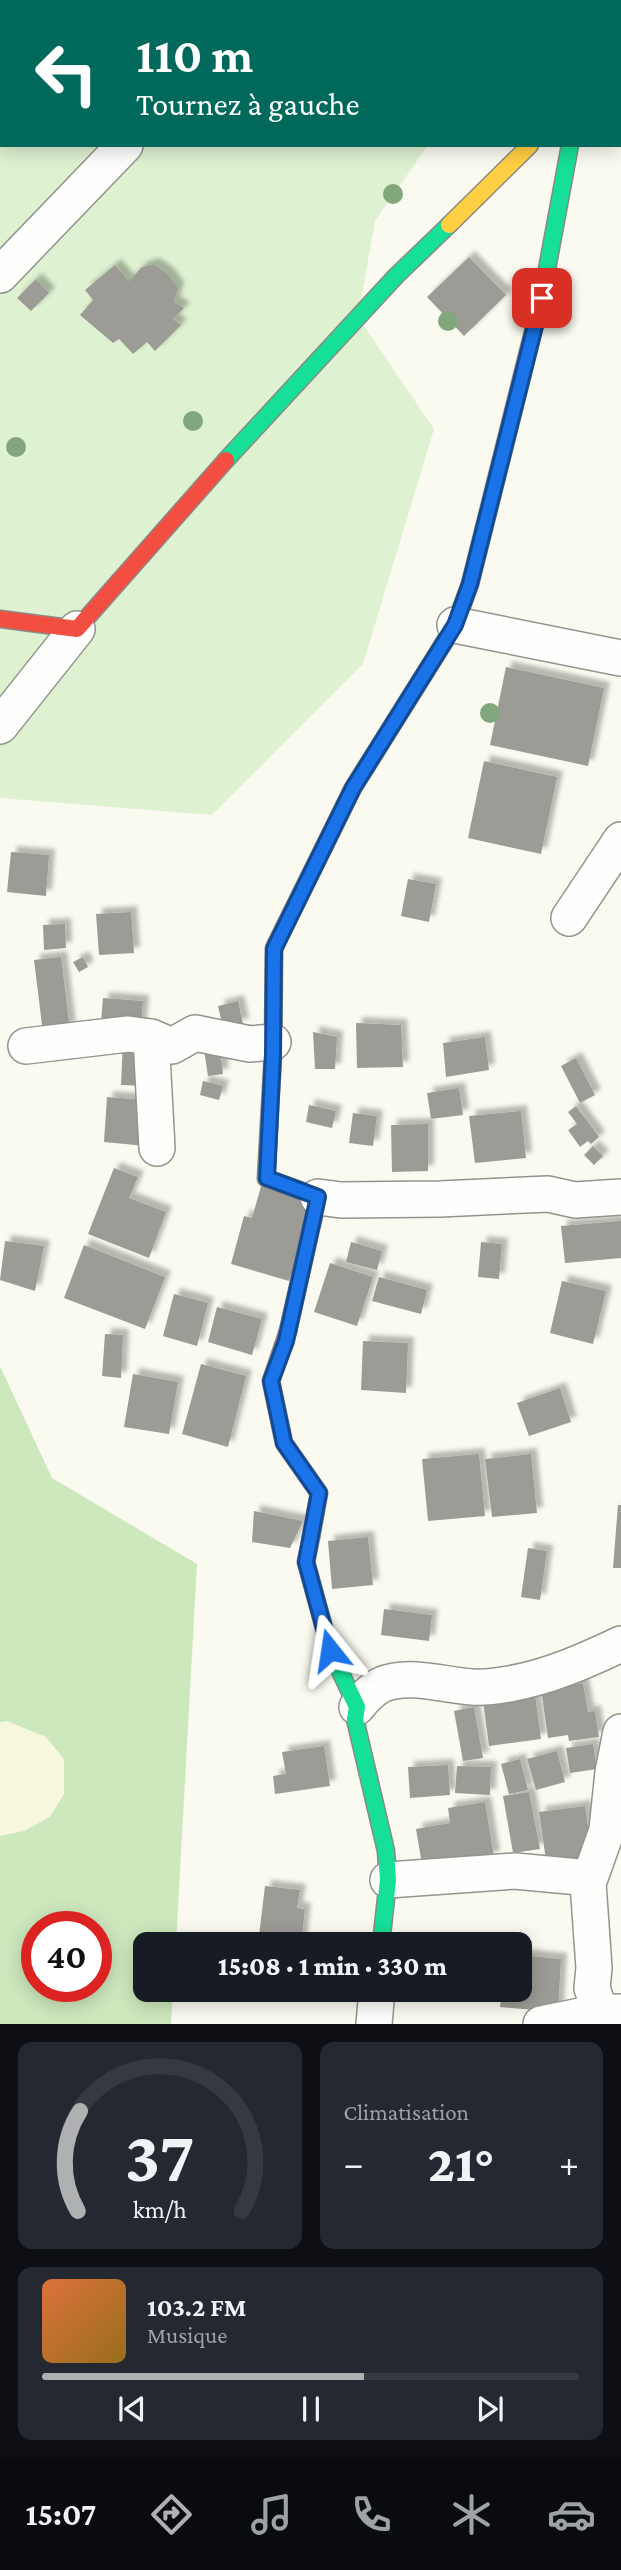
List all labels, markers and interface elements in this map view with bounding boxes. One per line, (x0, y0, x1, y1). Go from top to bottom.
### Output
icon: left (21, 28, 112, 119)
text: 110 m (136, 28, 253, 83)
text: Tournez à gauche (136, 86, 359, 122)
pin (512, 268, 572, 328)
icon: arrive (523, 279, 561, 317)
position arrow (293, 1613, 367, 1687)
speed limit sign: 40 (21, 1911, 112, 2002)
text: 15:08 · 1 min · 330 m (218, 1952, 447, 1981)
text: Climatisation (344, 2099, 469, 2125)
text: 37 (125, 2117, 195, 2198)
text: 21° (428, 2134, 495, 2192)
text: − (344, 2142, 364, 2184)
text: + (559, 2142, 579, 2184)
text: km/h (133, 2196, 187, 2223)
text: 103.2 FM (147, 2293, 246, 2322)
text: Musique (147, 2322, 227, 2348)
icon: previous (113, 2390, 151, 2428)
icon: pause (292, 2390, 330, 2428)
icon: next (471, 2390, 509, 2428)
icon: directions (147, 2490, 196, 2539)
icon: music (247, 2490, 296, 2539)
icon: phone (347, 2490, 396, 2539)
icon: climate (447, 2490, 496, 2539)
icon: car (547, 2490, 596, 2539)
text: 15:07 (25, 2496, 96, 2532)

